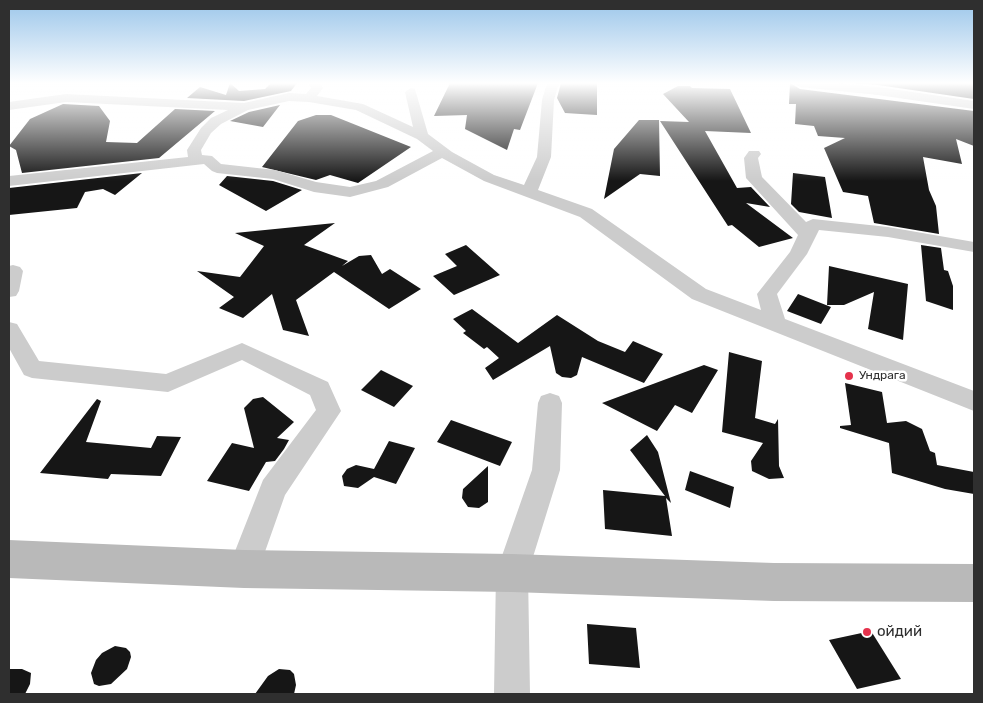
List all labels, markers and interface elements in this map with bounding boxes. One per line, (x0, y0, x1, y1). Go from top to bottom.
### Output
place label: Ундрага (859, 369, 906, 383)
marker: Ундрага (843, 370, 855, 382)
place label: ойдий (877, 623, 922, 641)
marker: ойдий (861, 626, 873, 638)

